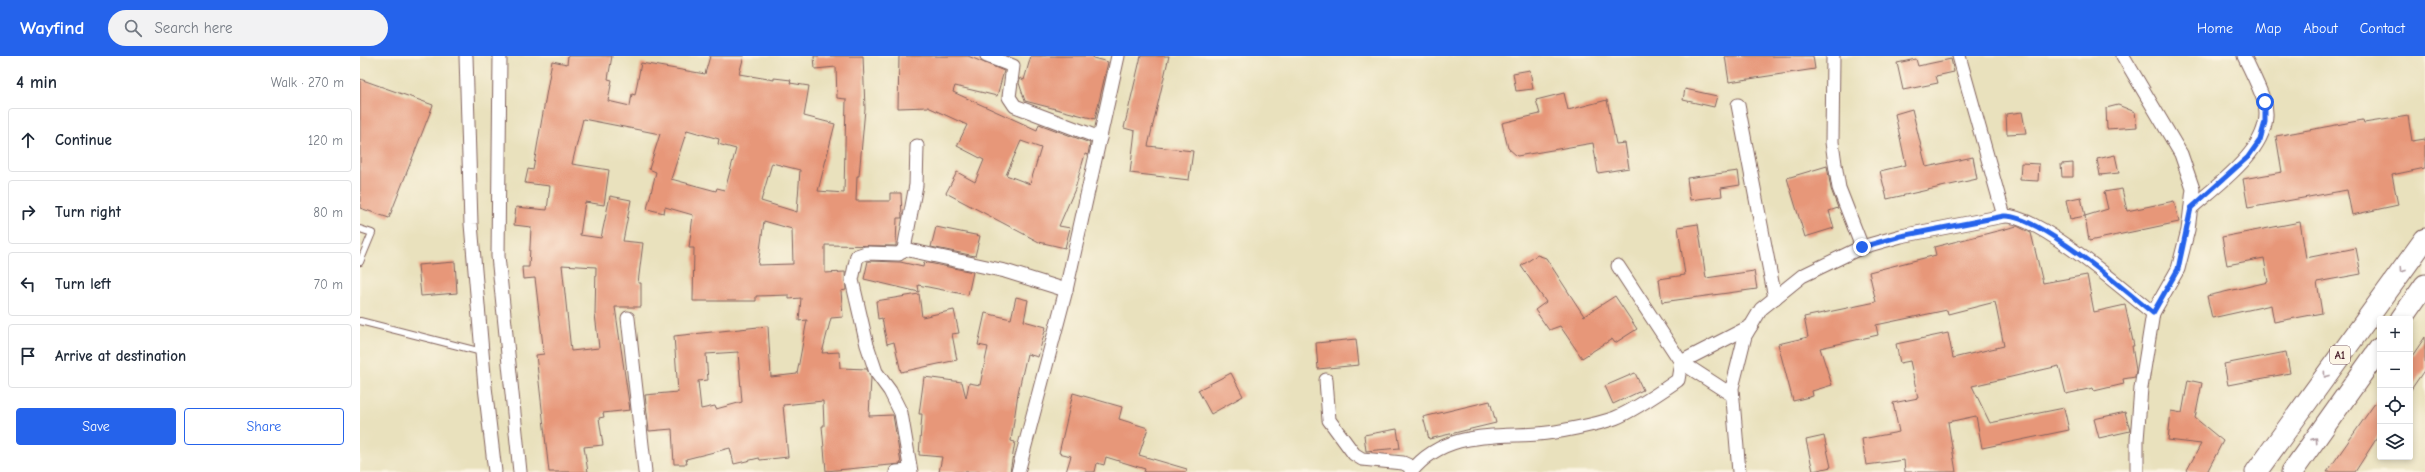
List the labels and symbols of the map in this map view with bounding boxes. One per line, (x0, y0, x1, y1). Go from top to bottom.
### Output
route start (2256, 93, 2274, 111)
route end (1853, 238, 1871, 256)
one-way arrow (2399, 266, 2407, 273)
road number: A1 (2330, 346, 2350, 364)
one-way arrow (2324, 371, 2331, 378)
one-way arrow (2310, 438, 2317, 445)

